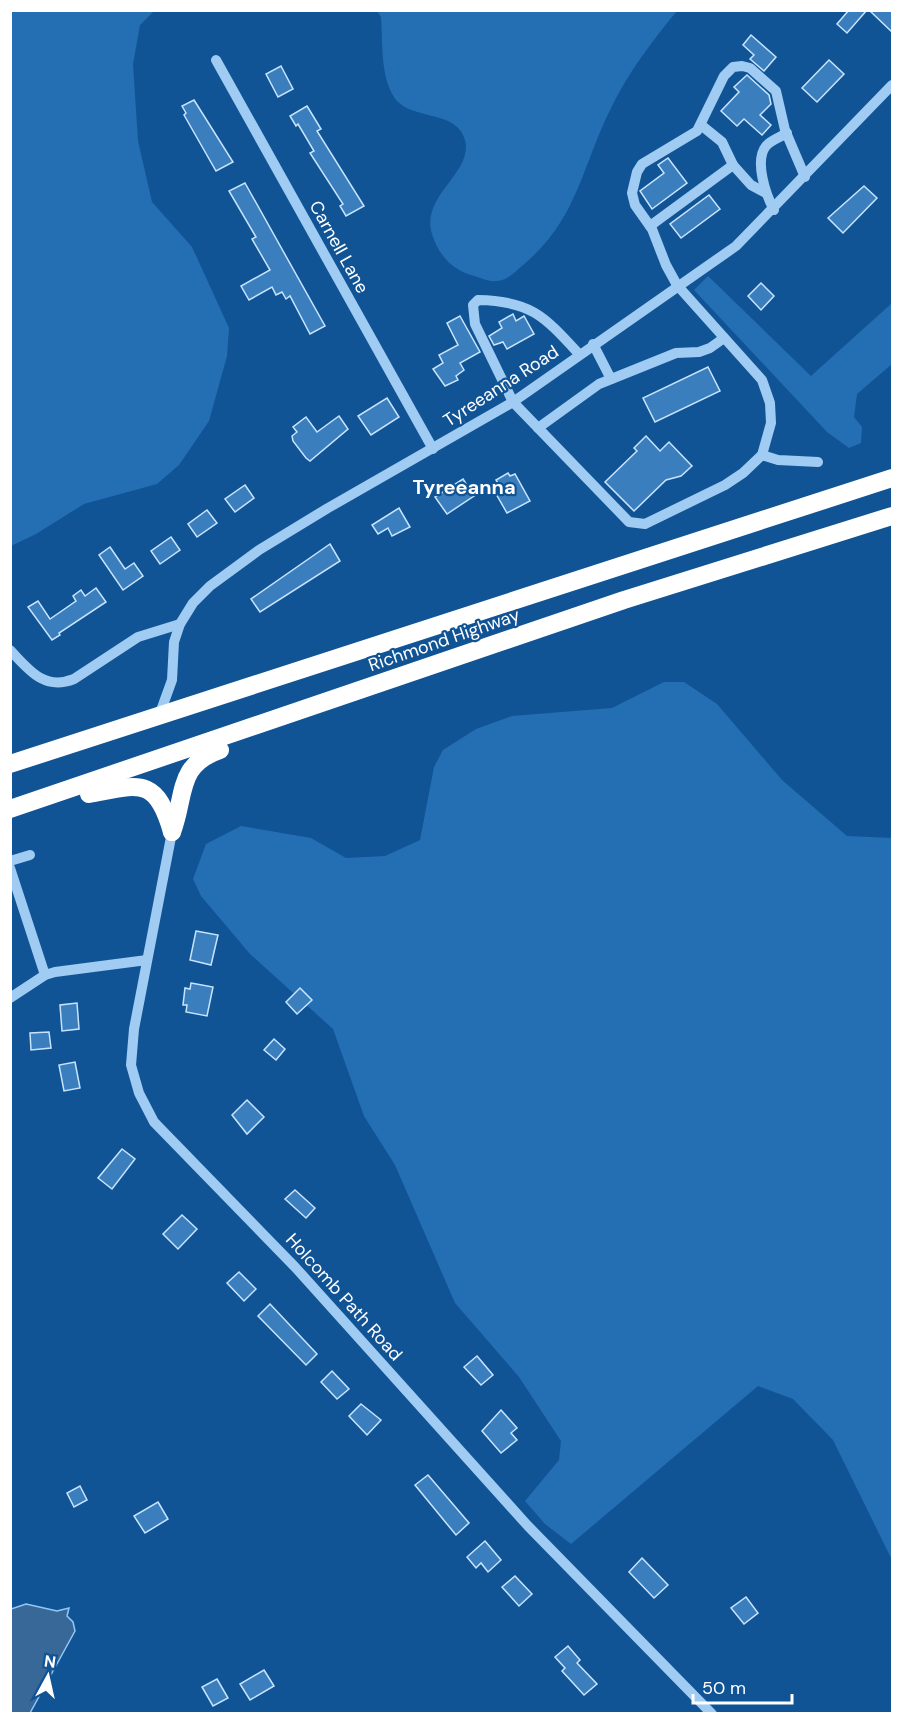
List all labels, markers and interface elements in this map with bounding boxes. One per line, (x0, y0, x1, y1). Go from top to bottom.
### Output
street label: Carnell Lane (304, 196, 374, 298)
street label: Tyreeanna Road (439, 340, 563, 432)
district label: Tyreeanna (412, 474, 516, 500)
street label: Richmond Highway (365, 603, 523, 677)
street label: Holcomb Path Road (280, 1228, 408, 1366)
north arrow (18, 1646, 78, 1706)
text: N (43, 1650, 57, 1673)
scale bar (693, 1667, 792, 1705)
text: 50 m (702, 1676, 746, 1700)

